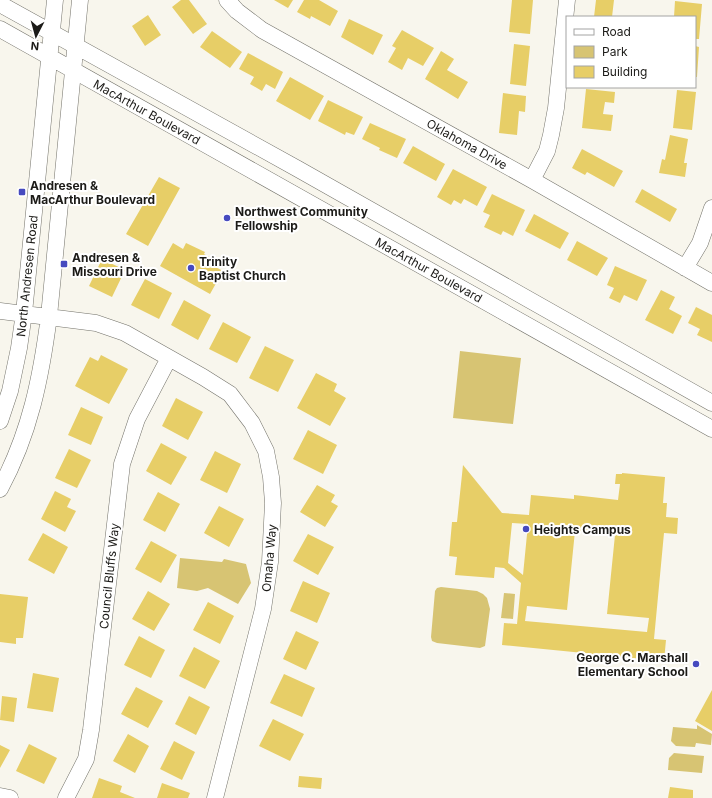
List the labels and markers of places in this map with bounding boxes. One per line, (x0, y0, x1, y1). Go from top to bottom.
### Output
place label: Andresen & MacArthur Boulevard (30, 178, 155, 207)
marker: Andresen & MacArthur Boulevard (17, 187, 27, 197)
place label: Northwest Community Fellowship (235, 204, 369, 233)
marker: Northwest Community Fellowship (222, 213, 232, 223)
place label: Andresen & Missouri Drive (72, 250, 157, 279)
place label: Trinity Baptist Church (199, 254, 286, 283)
marker: Andresen & Missouri Drive (59, 259, 69, 269)
marker: Trinity Baptist Church (186, 263, 196, 273)
place label: Heights Campus (534, 522, 631, 537)
marker: Heights Campus (521, 524, 531, 534)
place label: George C. Marshall Elementary School (576, 650, 688, 679)
marker: George C. Marshall Elementary School (691, 659, 701, 669)

